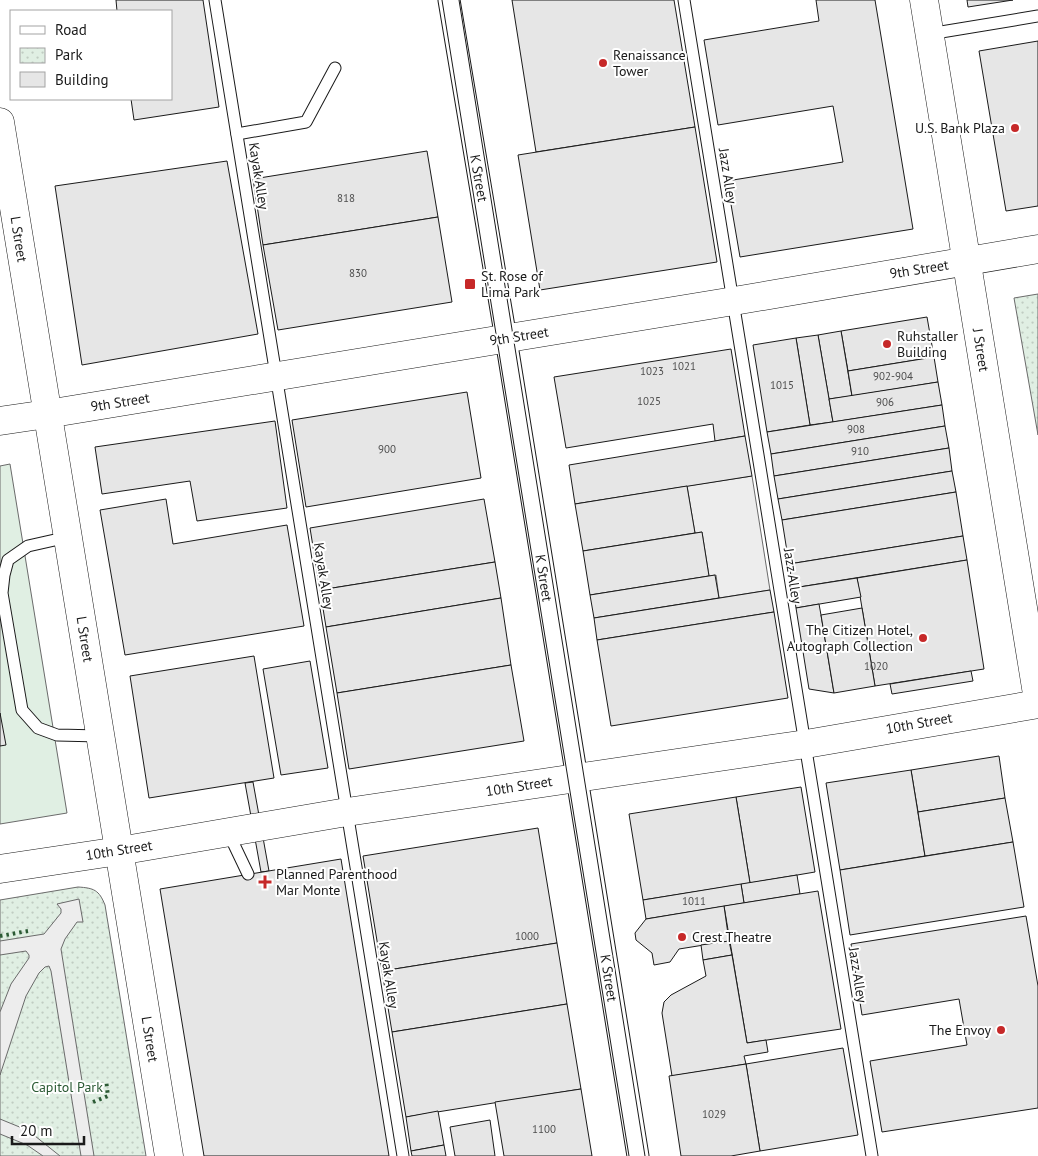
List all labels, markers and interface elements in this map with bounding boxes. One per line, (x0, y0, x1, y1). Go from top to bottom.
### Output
legend (10, 10, 172, 100)
text: Road (55, 20, 87, 39)
text: Park (55, 45, 83, 64)
place label: Renaissance Tower (613, 46, 686, 80)
marker: Renaissance Tower (597, 57, 609, 69)
text: Building (55, 70, 109, 89)
place label: U.S. Bank Plaza (915, 119, 1005, 137)
marker: U.S. Bank Plaza (1009, 122, 1021, 134)
street label: Kayak Alley (245, 141, 273, 211)
street label: Jazz Alley (715, 146, 741, 206)
street label: K Street (466, 153, 492, 203)
house number: 818 (337, 191, 355, 205)
street label: L Street (7, 215, 32, 263)
street label: 9th Street (888, 255, 950, 283)
house number: 830 (349, 266, 367, 280)
place label: St. Rose of Lima Park (481, 267, 543, 301)
marker: St. Rose of Lima Park (463, 277, 477, 291)
street label: 9th Street (488, 322, 550, 350)
street label: J Street (969, 326, 993, 373)
place label: Ruhstaller Building (897, 327, 958, 361)
marker: Ruhstaller Building (881, 338, 893, 350)
house number: 1021 (672, 359, 696, 373)
house number: 1023 (640, 364, 664, 378)
house number: 902-904 (873, 369, 913, 383)
house number: 1015 (770, 378, 794, 392)
street label: 9th Street (89, 388, 151, 416)
house number: 1025 (637, 394, 661, 408)
house number: 906 (876, 395, 894, 409)
house number: 908 (847, 422, 865, 436)
house number: 900 (378, 442, 396, 456)
house number: 910 (851, 444, 869, 458)
street label: Kayak Alley (310, 541, 338, 611)
street label: Jazz Alley (780, 546, 806, 606)
street label: K Street (531, 553, 557, 603)
street label: L Street (73, 615, 98, 663)
place label: The Citizen Hotel, Autograph Collection (787, 621, 913, 655)
marker: The Citizen Hotel, Autograph Collection (917, 632, 929, 644)
house number: 1020 (864, 659, 888, 673)
street label: 10th Street (884, 708, 954, 738)
street label: 10th Street (484, 772, 554, 800)
street label: 10th Street (84, 836, 154, 864)
place label: Planned Parenthood Mar Monte (276, 865, 397, 899)
marker: Planned Parenthood Mar Monte (258, 875, 272, 889)
house number: 1011 (682, 894, 706, 908)
place label: Crest Theatre (692, 928, 772, 946)
house number: 1000 (515, 929, 539, 943)
marker: Crest Theatre (676, 931, 688, 943)
street label: Kayak Alley (375, 940, 403, 1010)
street label: Jazz Alley (845, 945, 871, 1005)
street label: K Street (596, 953, 622, 1003)
street label: L Street (138, 1015, 163, 1063)
place label: The Envoy (929, 1021, 991, 1039)
marker: The Envoy (995, 1024, 1007, 1036)
park label: Capitol Park (31, 1078, 103, 1096)
house number: 1029 (702, 1107, 726, 1121)
scale bar (12, 1114, 85, 1146)
text: 20 m (20, 1121, 53, 1140)
house number: 1100 (532, 1122, 556, 1136)

